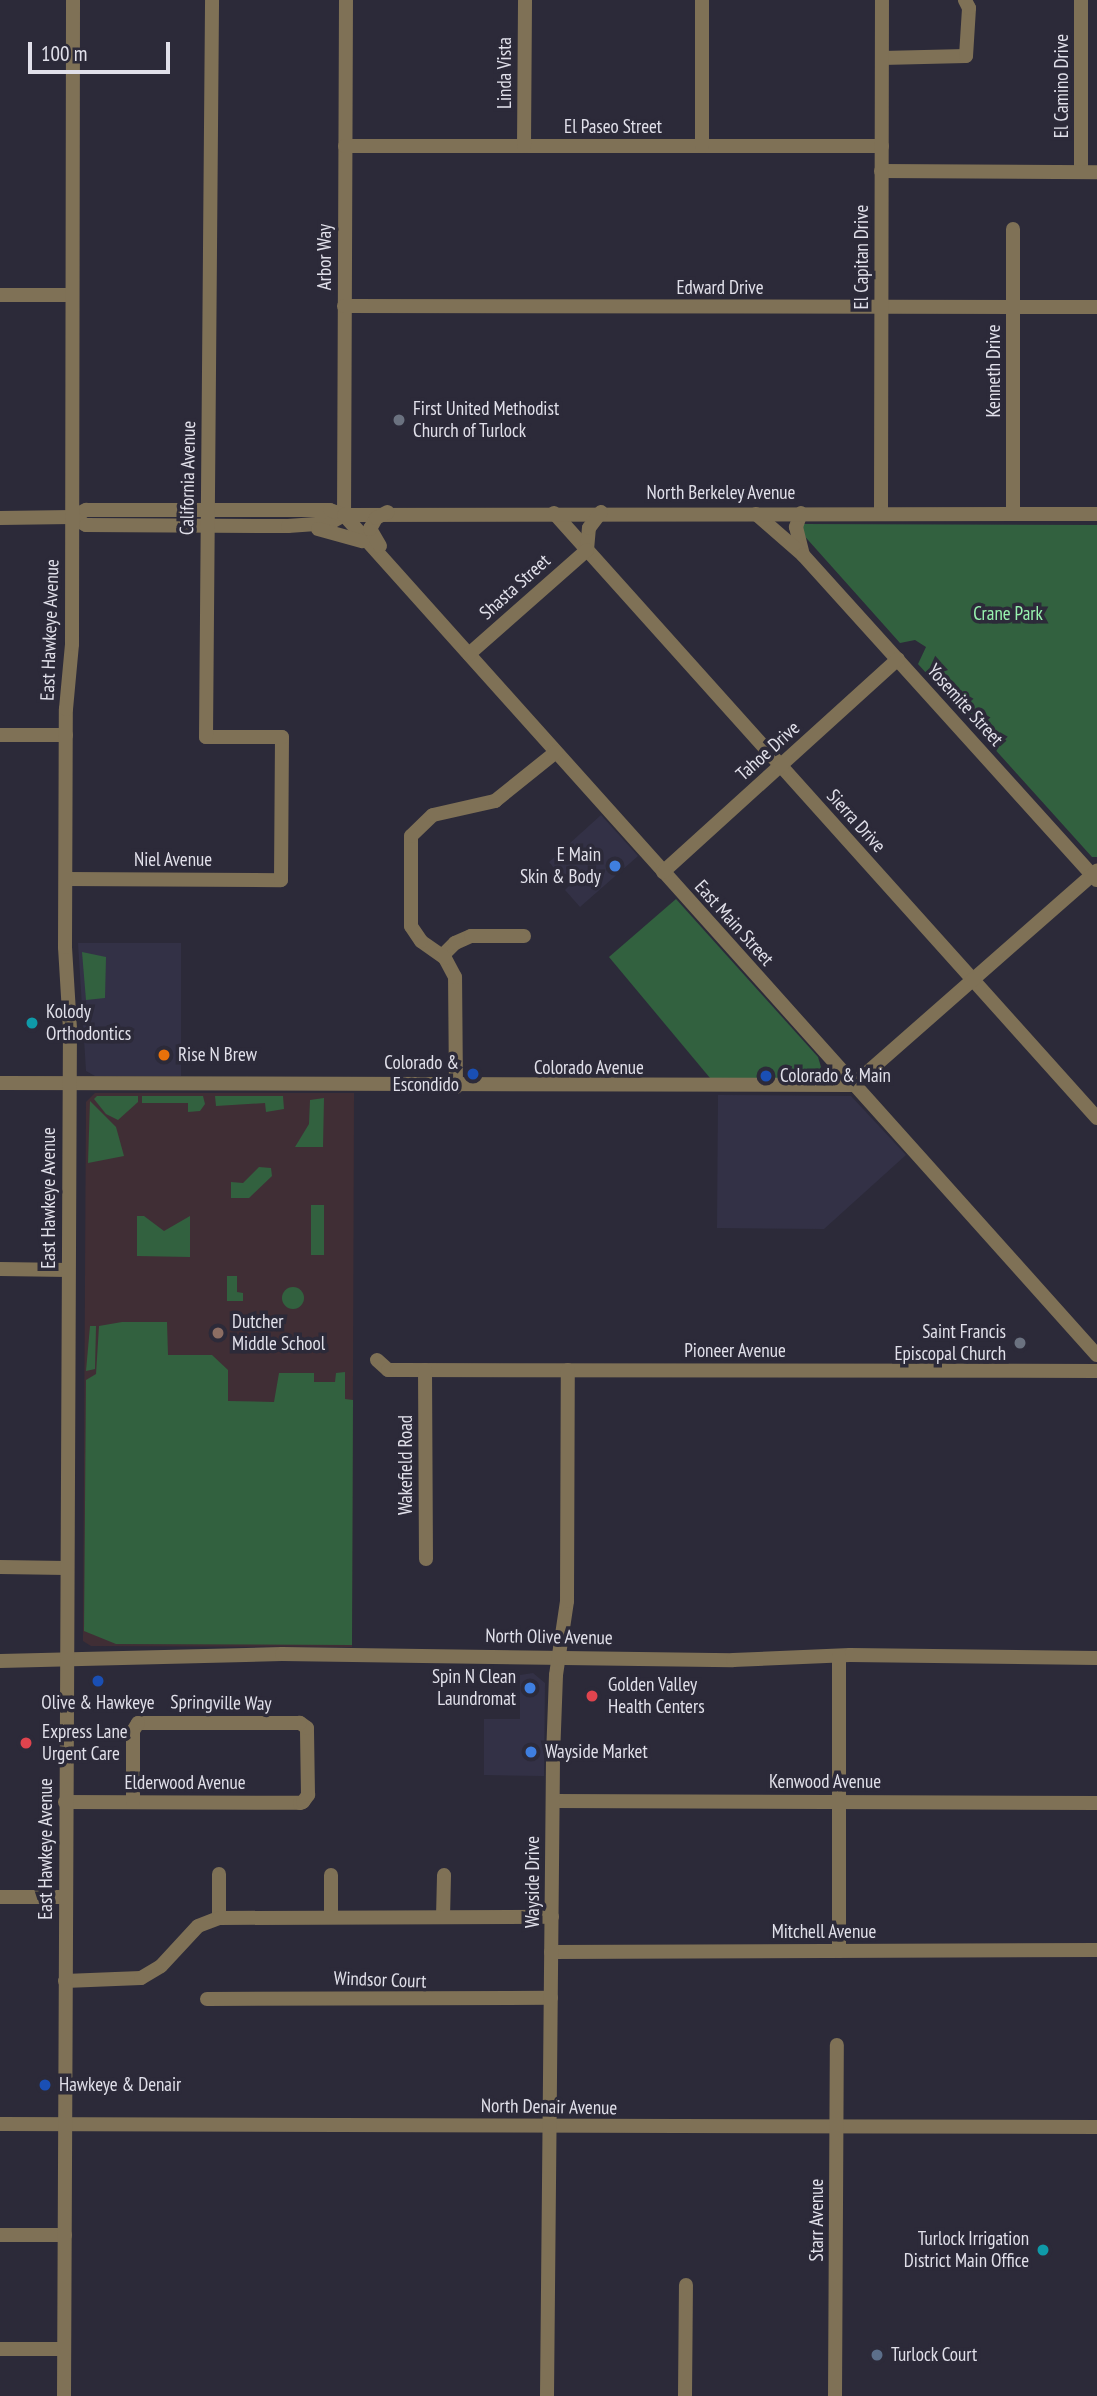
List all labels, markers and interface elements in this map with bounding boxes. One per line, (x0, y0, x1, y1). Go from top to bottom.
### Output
scale bar (32, 28, 173, 72)
street label: El Camino Drive (1051, 34, 1073, 138)
street label: Linda Vista (494, 37, 516, 109)
text: 100 m (41, 40, 87, 67)
street label: El Paseo Street (564, 116, 662, 138)
street label: El Capitan Drive (851, 205, 873, 309)
street label: Arbor Way (314, 224, 336, 290)
street label: Edward Drive (676, 277, 764, 299)
street label: Kenneth Drive (983, 324, 1005, 418)
place label: First United Methodist Church of Turlock (413, 398, 559, 442)
marker: First United Methodist Church of Turlock (391, 412, 407, 428)
street label: California Avenue (176, 420, 200, 536)
street label: North Berkeley Avenue (646, 482, 796, 504)
street label: Shasta Street (475, 550, 555, 624)
street label: East Hawkeye Avenue (36, 559, 64, 701)
park label: Crane Park (973, 603, 1043, 625)
street label: Yosemite Street (922, 659, 1008, 751)
street label: Tahoe Drive (732, 717, 804, 785)
street label: Sierra Drive (822, 785, 890, 857)
place label: E Main Skin & Body (520, 844, 601, 888)
street label: Niel Avenue (134, 849, 212, 871)
marker: E Main Skin & Body (607, 858, 623, 874)
street label: East Main Street (690, 876, 778, 970)
place label: Kolody Orthodontics (46, 1001, 131, 1045)
marker: Kolody Orthodontics (24, 1015, 40, 1031)
place label: Rise N Brew (178, 1044, 257, 1066)
marker: Rise N Brew (156, 1047, 172, 1063)
place label: Colorado & Escondido (384, 1052, 459, 1096)
street label: Colorado Avenue (534, 1057, 644, 1079)
place label: Colorado & Main (780, 1065, 891, 1087)
marker: Colorado & Escondido (465, 1066, 481, 1082)
marker: Colorado & Main (758, 1068, 774, 1084)
street label: East Hawkeye Avenue (38, 1127, 60, 1269)
place label: Dutcher Middle School (232, 1311, 325, 1355)
place label: Saint Francis Episcopal Church (894, 1321, 1006, 1365)
marker: Dutcher Middle School (210, 1325, 226, 1341)
marker: Saint Francis Episcopal Church (1012, 1335, 1028, 1351)
street label: Pioneer Avenue (684, 1340, 786, 1362)
street label: Wakefield Road (395, 1415, 417, 1515)
street label: North Olive Avenue (485, 1624, 613, 1650)
place label: Spin N Clean Laundromat (432, 1666, 516, 1710)
marker: Olive & Hawkeye (90, 1673, 106, 1689)
place label: Golden Valley Health Centers (608, 1674, 705, 1718)
marker: Spin N Clean Laundromat (522, 1680, 538, 1696)
marker: Golden Valley Health Centers (582, 1686, 602, 1706)
street label: Springville Way (170, 1691, 272, 1715)
place label: Olive & Hawkeye (41, 1692, 155, 1714)
place label: Express Lane Urgent Care (42, 1721, 128, 1765)
marker: Express Lane Urgent Care (16, 1733, 36, 1753)
place label: Wayside Market (545, 1741, 648, 1763)
marker: Wayside Market (523, 1744, 539, 1760)
street label: Kenwood Avenue (769, 1771, 881, 1793)
street label: Elderwood Avenue (124, 1772, 246, 1794)
street label: East Hawkeye Avenue (35, 1778, 57, 1920)
street label: Wayside Drive (522, 1836, 544, 1928)
street label: Mitchell Avenue (771, 1921, 877, 1943)
street label: Windsor Court (333, 1967, 427, 1993)
place label: Hawkeye & Denair (59, 2074, 181, 2096)
marker: Hawkeye & Denair (37, 2077, 53, 2093)
street label: North Denair Avenue (480, 2094, 618, 2120)
street label: Starr Avenue (806, 2178, 828, 2262)
place label: Turlock Irrigation District Main Office (904, 2228, 1029, 2272)
marker: Turlock Irrigation District Main Office (1035, 2242, 1051, 2258)
place label: Turlock Court (891, 2344, 978, 2366)
marker: Turlock Court (869, 2347, 885, 2363)

